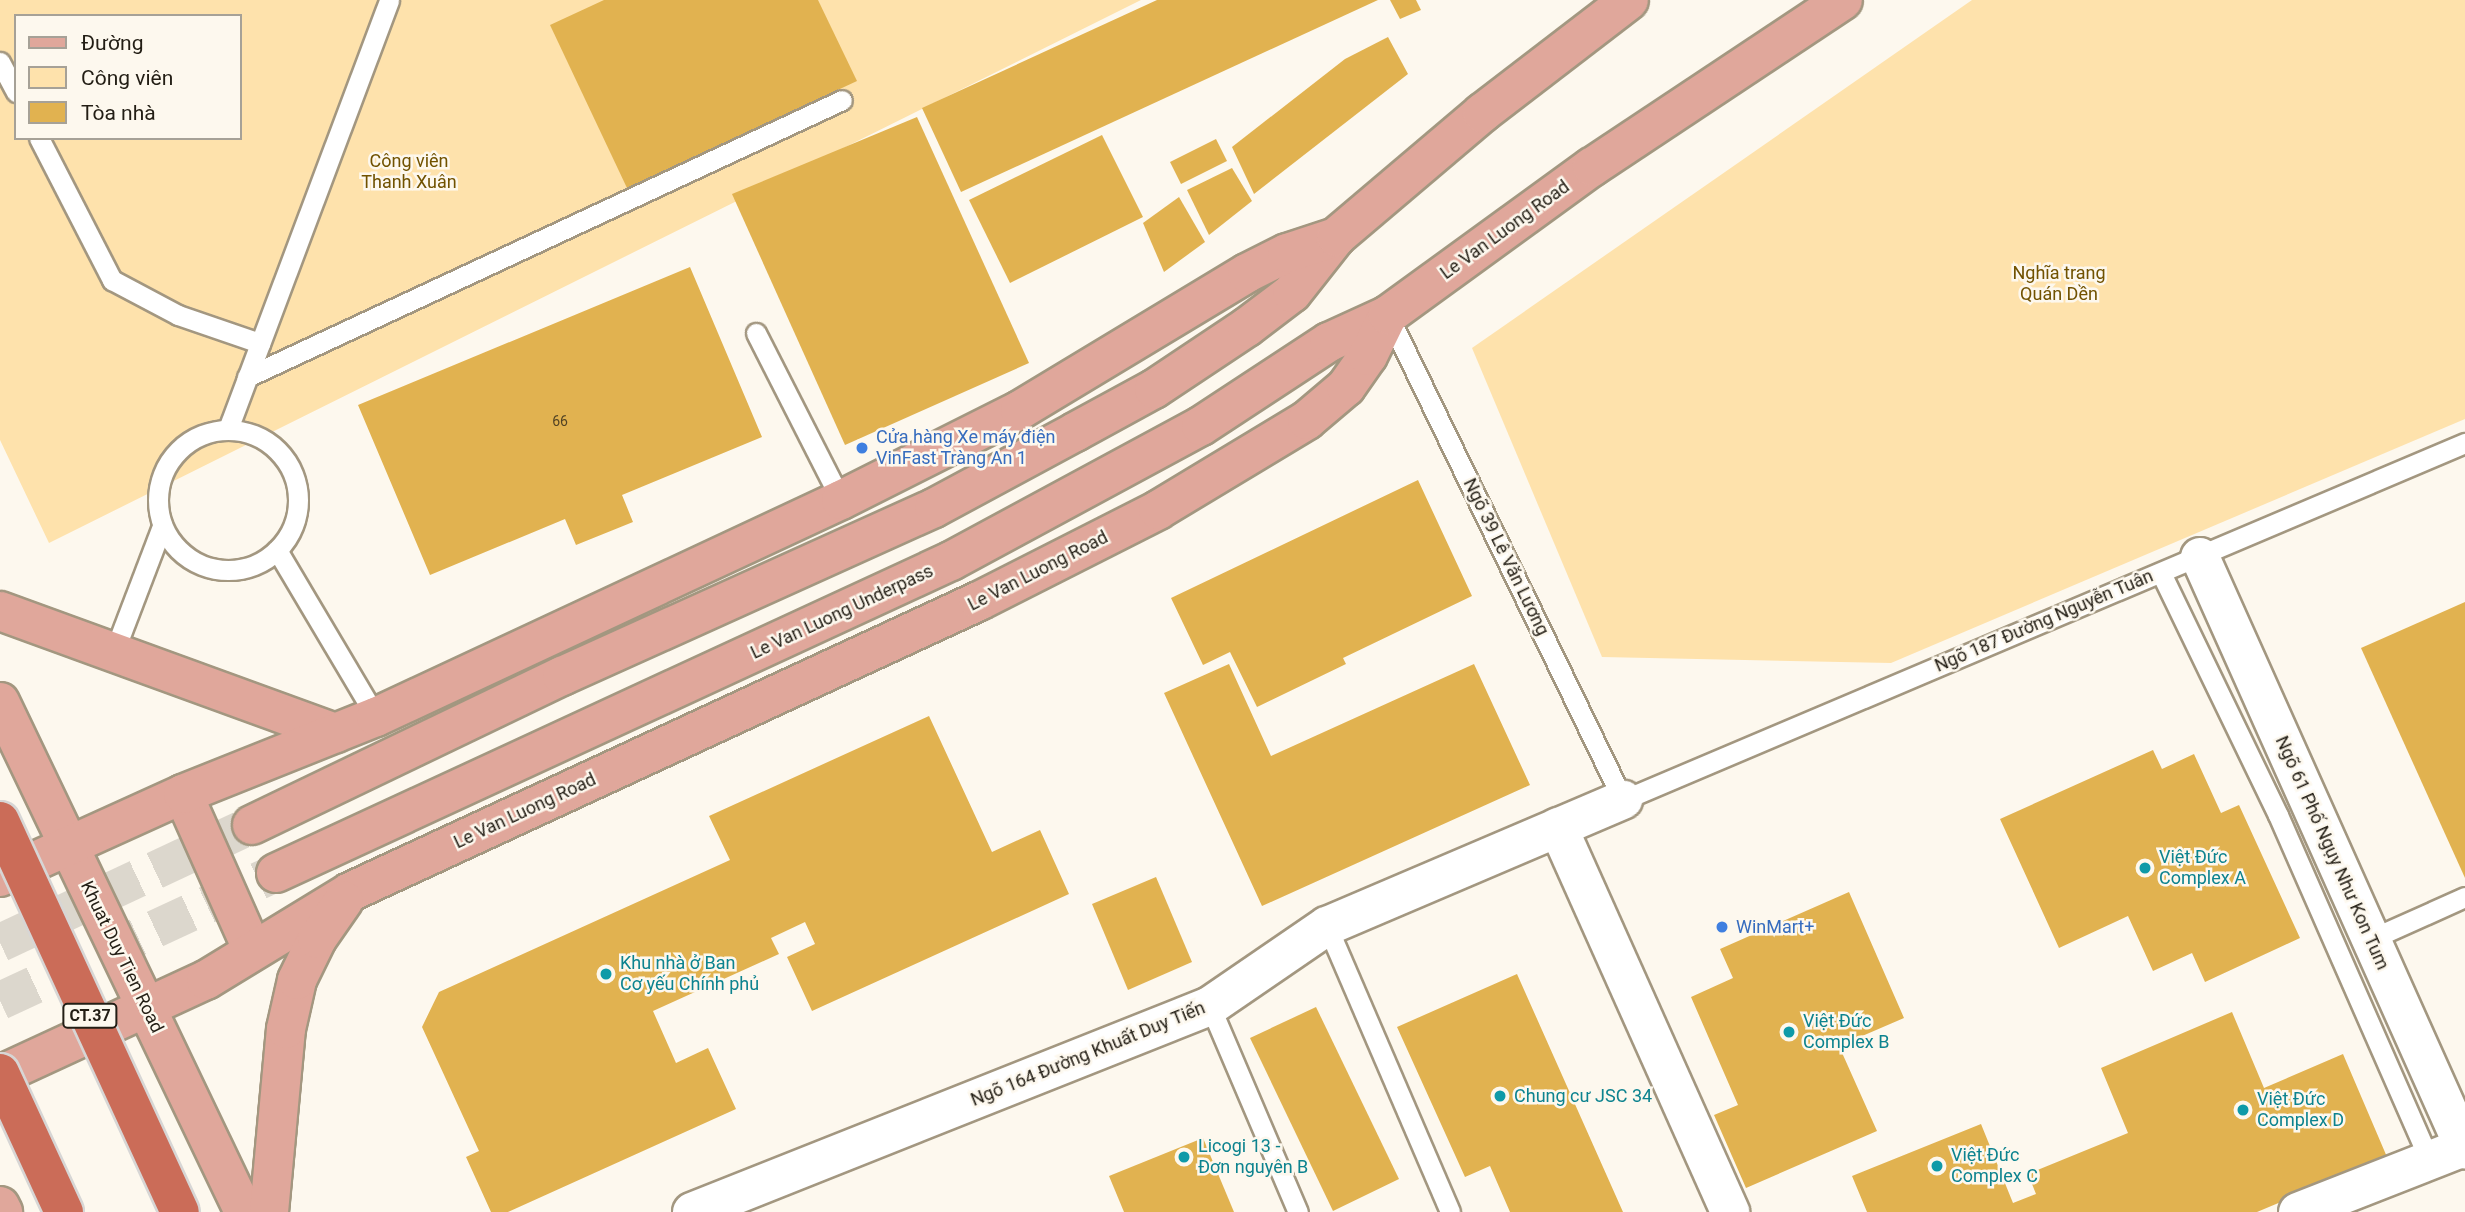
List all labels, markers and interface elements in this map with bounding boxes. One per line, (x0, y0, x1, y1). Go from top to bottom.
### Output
legend (14, 14, 242, 140)
text: Đường (81, 31, 143, 55)
text: Công viên (81, 66, 173, 90)
text: Tòa nhà (81, 101, 156, 125)
park label: Công viên Thanh Xuân (361, 151, 457, 194)
street label: Le Van Luong Road (1436, 176, 1574, 284)
park label: Nghĩa trang Quán Dền (2012, 263, 2106, 306)
house number: 66 (552, 413, 568, 429)
place label: Cửa hàng Xe máy điện VinFast Tràng An 1 (876, 427, 1055, 470)
marker: Cửa hàng Xe máy điện VinFast Tràng An 1 (854, 440, 870, 456)
street label: Ngõ 39 Lê Văn Lương (1459, 475, 1553, 639)
street label: Le Van Luong Road (964, 526, 1112, 616)
street label: Le Van Luong Underpass (747, 560, 937, 664)
street label: Ngõ 187 Đường Nguyễn Tuân (1931, 565, 2157, 677)
street label: Ngõ 61 Phố Ngụy Như Kon Tum (2270, 733, 2394, 973)
street label: Le Van Luong Road (451, 769, 599, 853)
place label: Việt Đức Complex A (2159, 847, 2246, 890)
marker: Việt Đức Complex A (2137, 860, 2153, 876)
street label: Khuat Duy Tien Road (76, 878, 168, 1036)
place label: WinMart+ (1736, 916, 1814, 938)
marker: WinMart+ (1714, 919, 1730, 935)
place label: Khu nhà ở Ban Cơ yếu Chính phủ (620, 953, 759, 996)
marker: Khu nhà ở Ban Cơ yếu Chính phủ (598, 966, 614, 982)
street label: Ngõ 164 Đường Khuất Duy Tiến (968, 997, 1208, 1111)
road number: CT.37 (62, 1004, 118, 1028)
place label: Việt Đức Complex B (1803, 1011, 1889, 1054)
marker: Việt Đức Complex B (1781, 1024, 1797, 1040)
place label: Chung cư JSC 34 (1514, 1085, 1652, 1107)
marker: Chung cư JSC 34 (1492, 1088, 1508, 1104)
place label: Việt Đức Complex D (2257, 1089, 2344, 1132)
marker: Việt Đức Complex D (2235, 1102, 2251, 1118)
place label: Licogi 13 - Đơn nguyên B (1198, 1136, 1308, 1178)
place label: Việt Đức Complex C (1951, 1145, 2038, 1188)
marker: Licogi 13 - Đơn nguyên B (1176, 1149, 1192, 1165)
marker: Việt Đức Complex C (1929, 1158, 1945, 1174)

